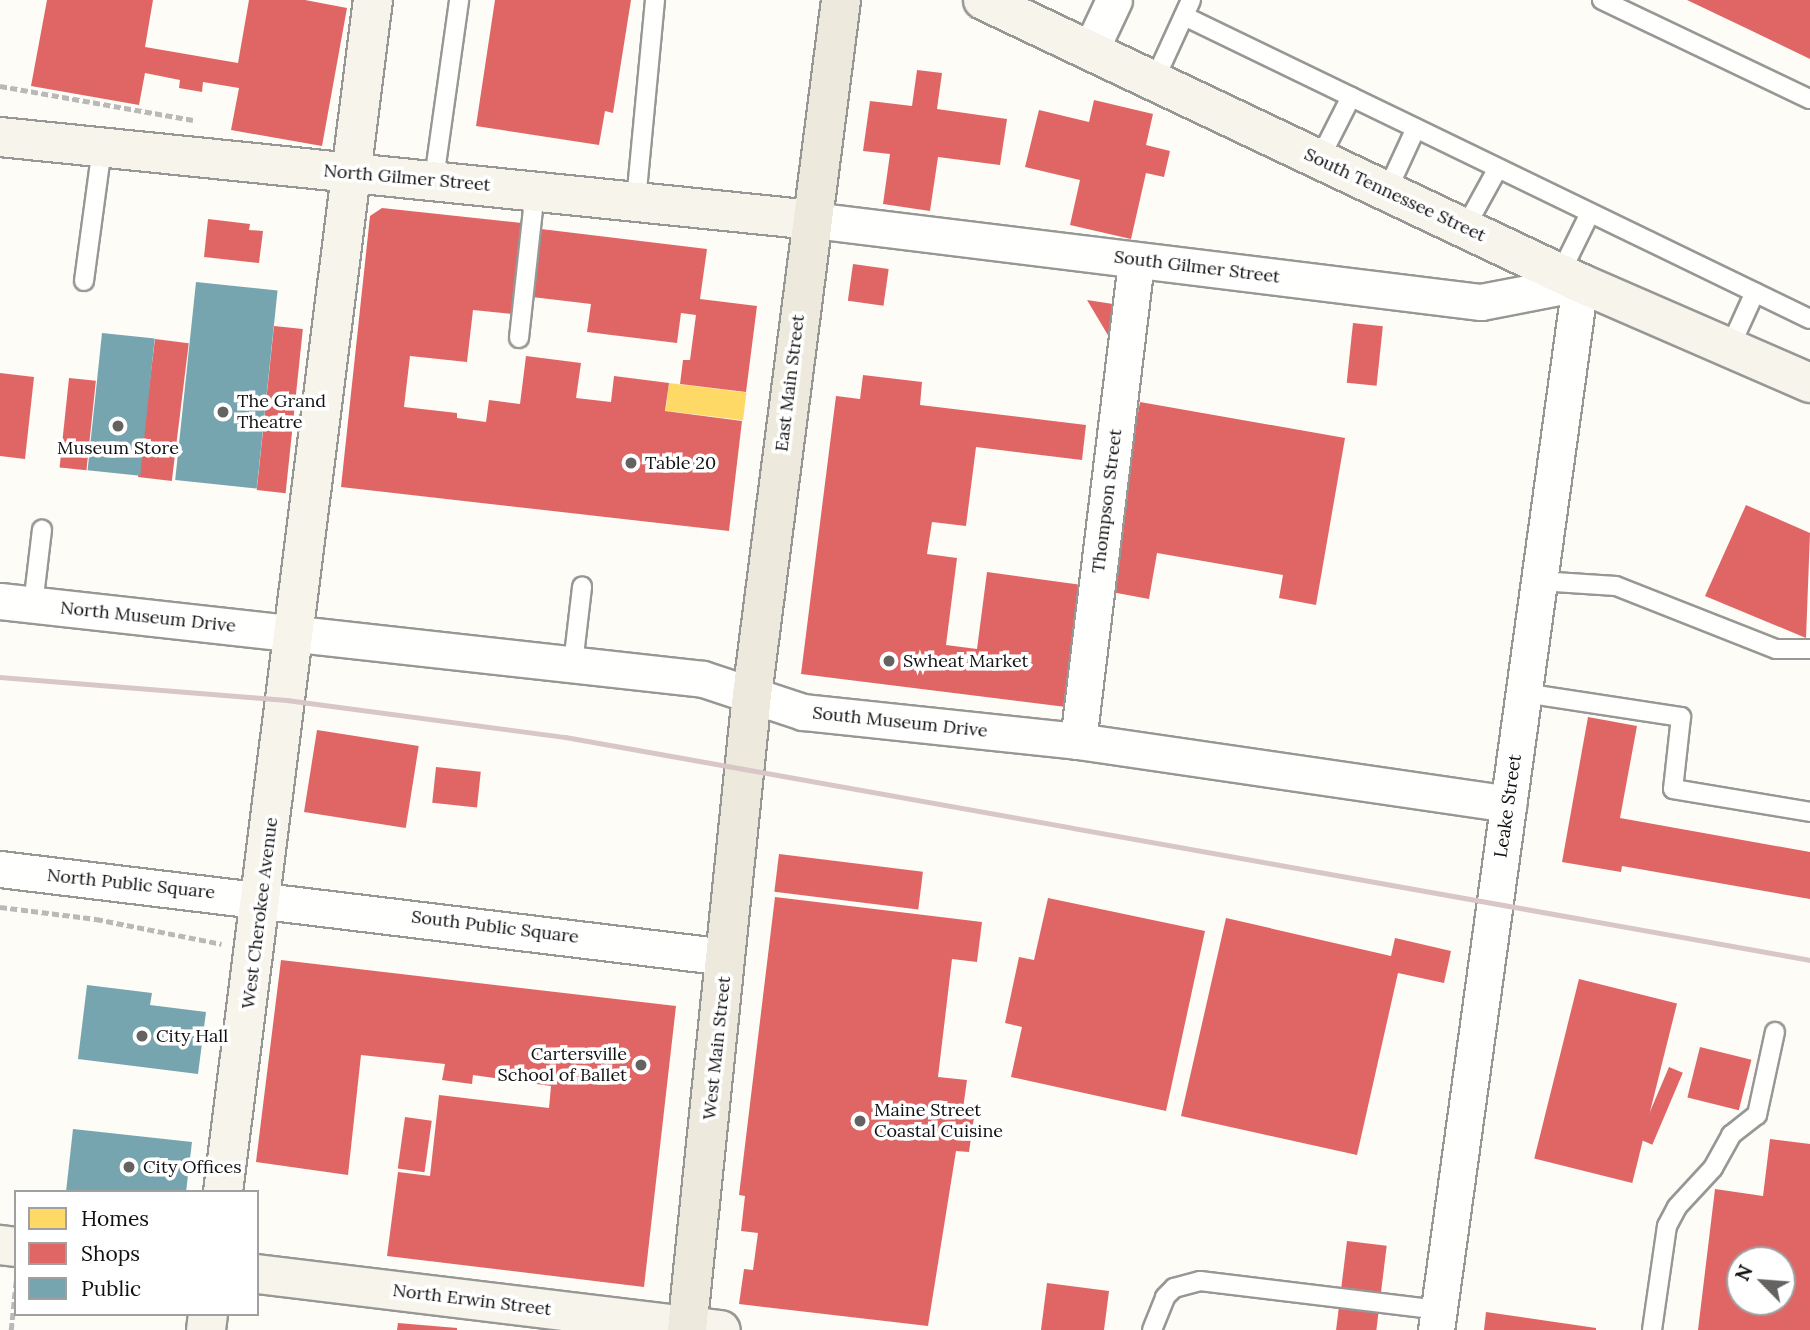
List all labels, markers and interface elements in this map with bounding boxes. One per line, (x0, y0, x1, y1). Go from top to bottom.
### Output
street label: South Tennessee Street (1301, 143, 1489, 247)
street label: North Gilmer Street (323, 160, 491, 196)
street label: South Gilmer Street (1113, 246, 1281, 288)
street label: East Main Street (771, 313, 809, 453)
place label: The Grand Theatre (237, 391, 326, 434)
marker: The Grand Theatre (215, 404, 231, 420)
marker: Museum Store (110, 418, 126, 434)
street label: Thompson Street (1087, 428, 1127, 574)
place label: Museum Store (57, 437, 179, 459)
place label: Table 20 (645, 452, 716, 474)
marker: Table 20 (623, 455, 639, 471)
street label: North Museum Drive (59, 597, 237, 637)
place label: Swheat Market (903, 650, 1029, 672)
marker: Swheat Market (881, 653, 897, 669)
street label: South Museum Drive (811, 702, 989, 742)
street label: Leake Street (1490, 753, 1526, 859)
street label: West Cherokee Avenue (238, 816, 282, 1010)
street label: North Public Square (46, 864, 216, 904)
street label: South Public Square (410, 906, 580, 948)
street label: West Main Street (699, 975, 735, 1121)
place label: City Hall (156, 1025, 228, 1047)
marker: City Hall (134, 1028, 150, 1044)
place label: Cartersville School of Ballet (498, 1044, 627, 1086)
marker: Cartersville School of Ballet (633, 1057, 649, 1073)
place label: Maine Street Coastal Cuisine (874, 1100, 1003, 1142)
marker: Maine Street Coastal Cuisine (852, 1113, 868, 1129)
place label: City Offices (143, 1156, 242, 1178)
marker: City Offices (121, 1159, 137, 1175)
legend (14, 1190, 259, 1316)
text: Homes (81, 1205, 149, 1232)
text: Shops (81, 1240, 140, 1267)
north arrow (1726, 1246, 1796, 1316)
text: N (1730, 1261, 1758, 1285)
text: Public (81, 1275, 141, 1302)
street label: North Erwin Street (391, 1280, 553, 1320)

